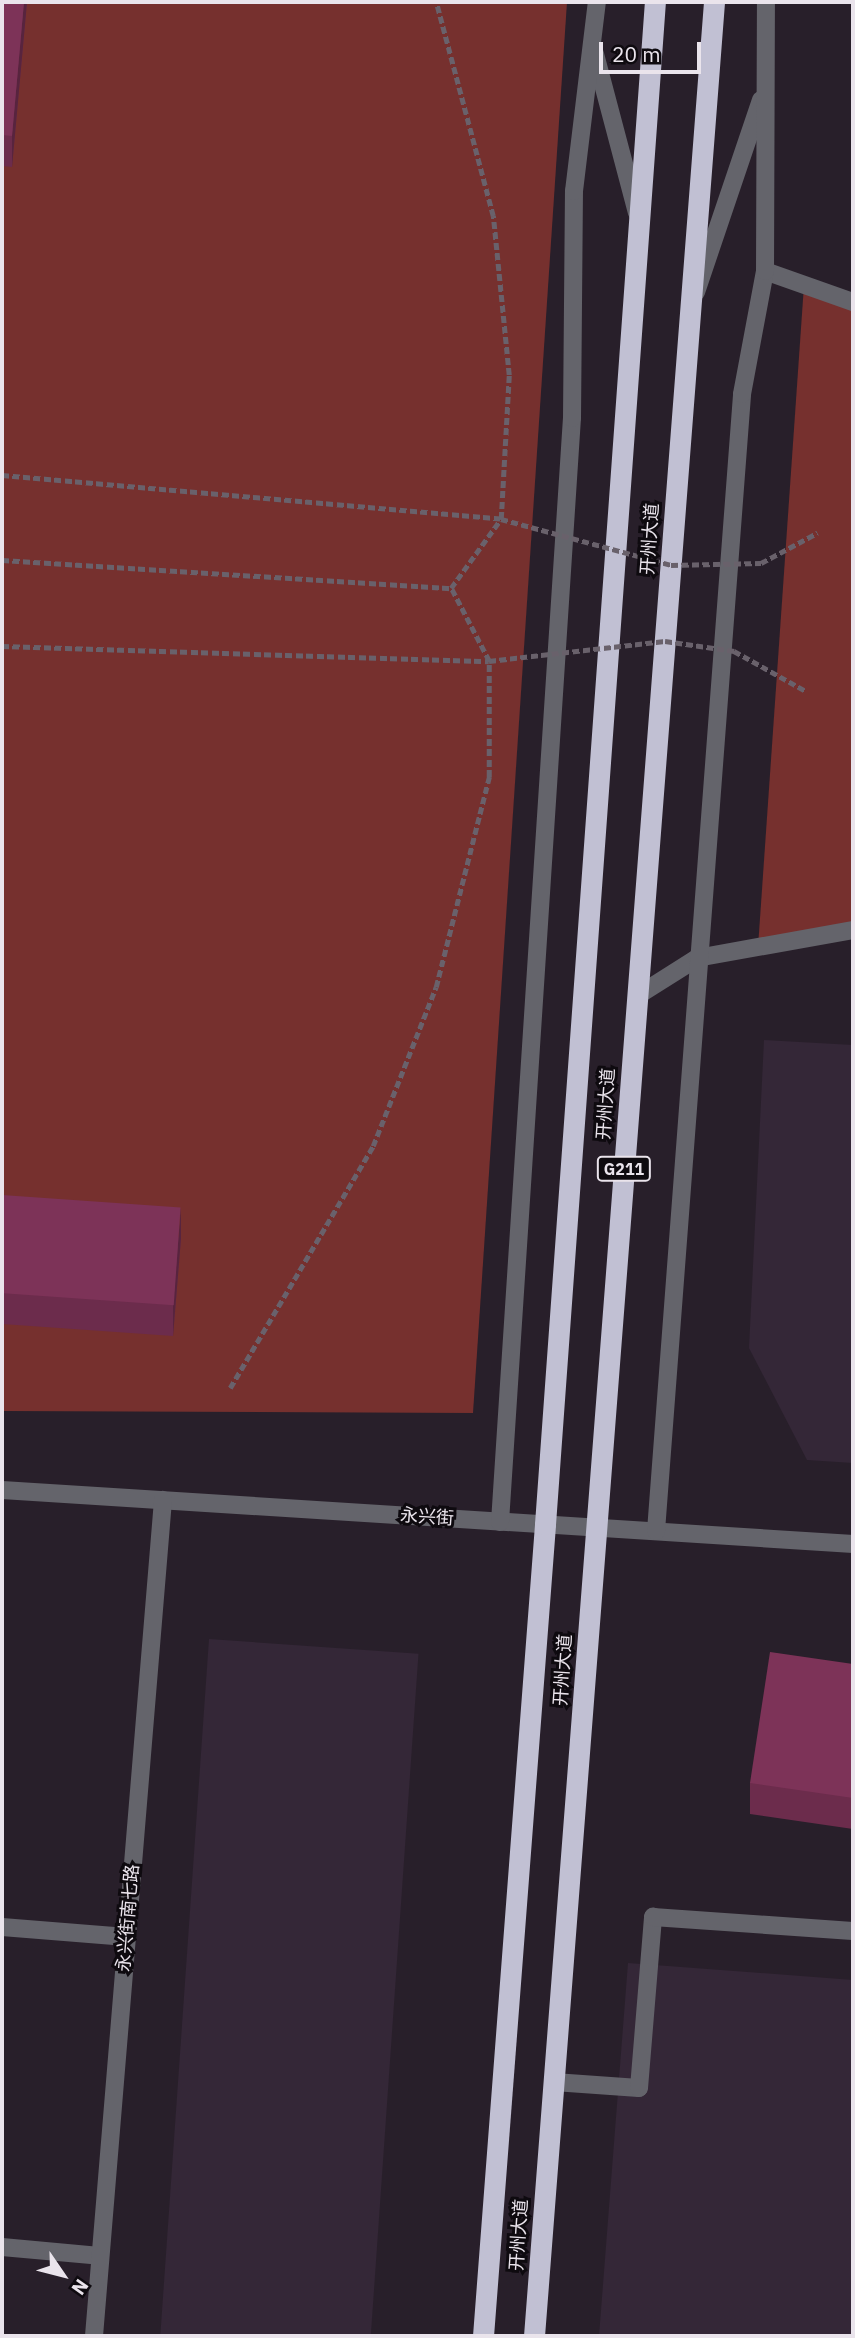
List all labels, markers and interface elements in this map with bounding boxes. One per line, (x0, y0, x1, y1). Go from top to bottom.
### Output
scale bar (603, 28, 704, 72)
text: 20 m (612, 40, 661, 68)
street label: 开州大道 (637, 502, 663, 576)
street label: 开州大道 (593, 1067, 619, 1141)
road number: G211 (596, 1156, 652, 1182)
street label: 永兴街 (399, 1504, 455, 1530)
street label: 开州大道 (550, 1633, 576, 1707)
street label: 永兴街南七路 (113, 1863, 143, 1973)
street label: 开州大道 (506, 2198, 532, 2272)
north arrow (28, 2240, 98, 2310)
text: N (66, 2275, 94, 2300)

